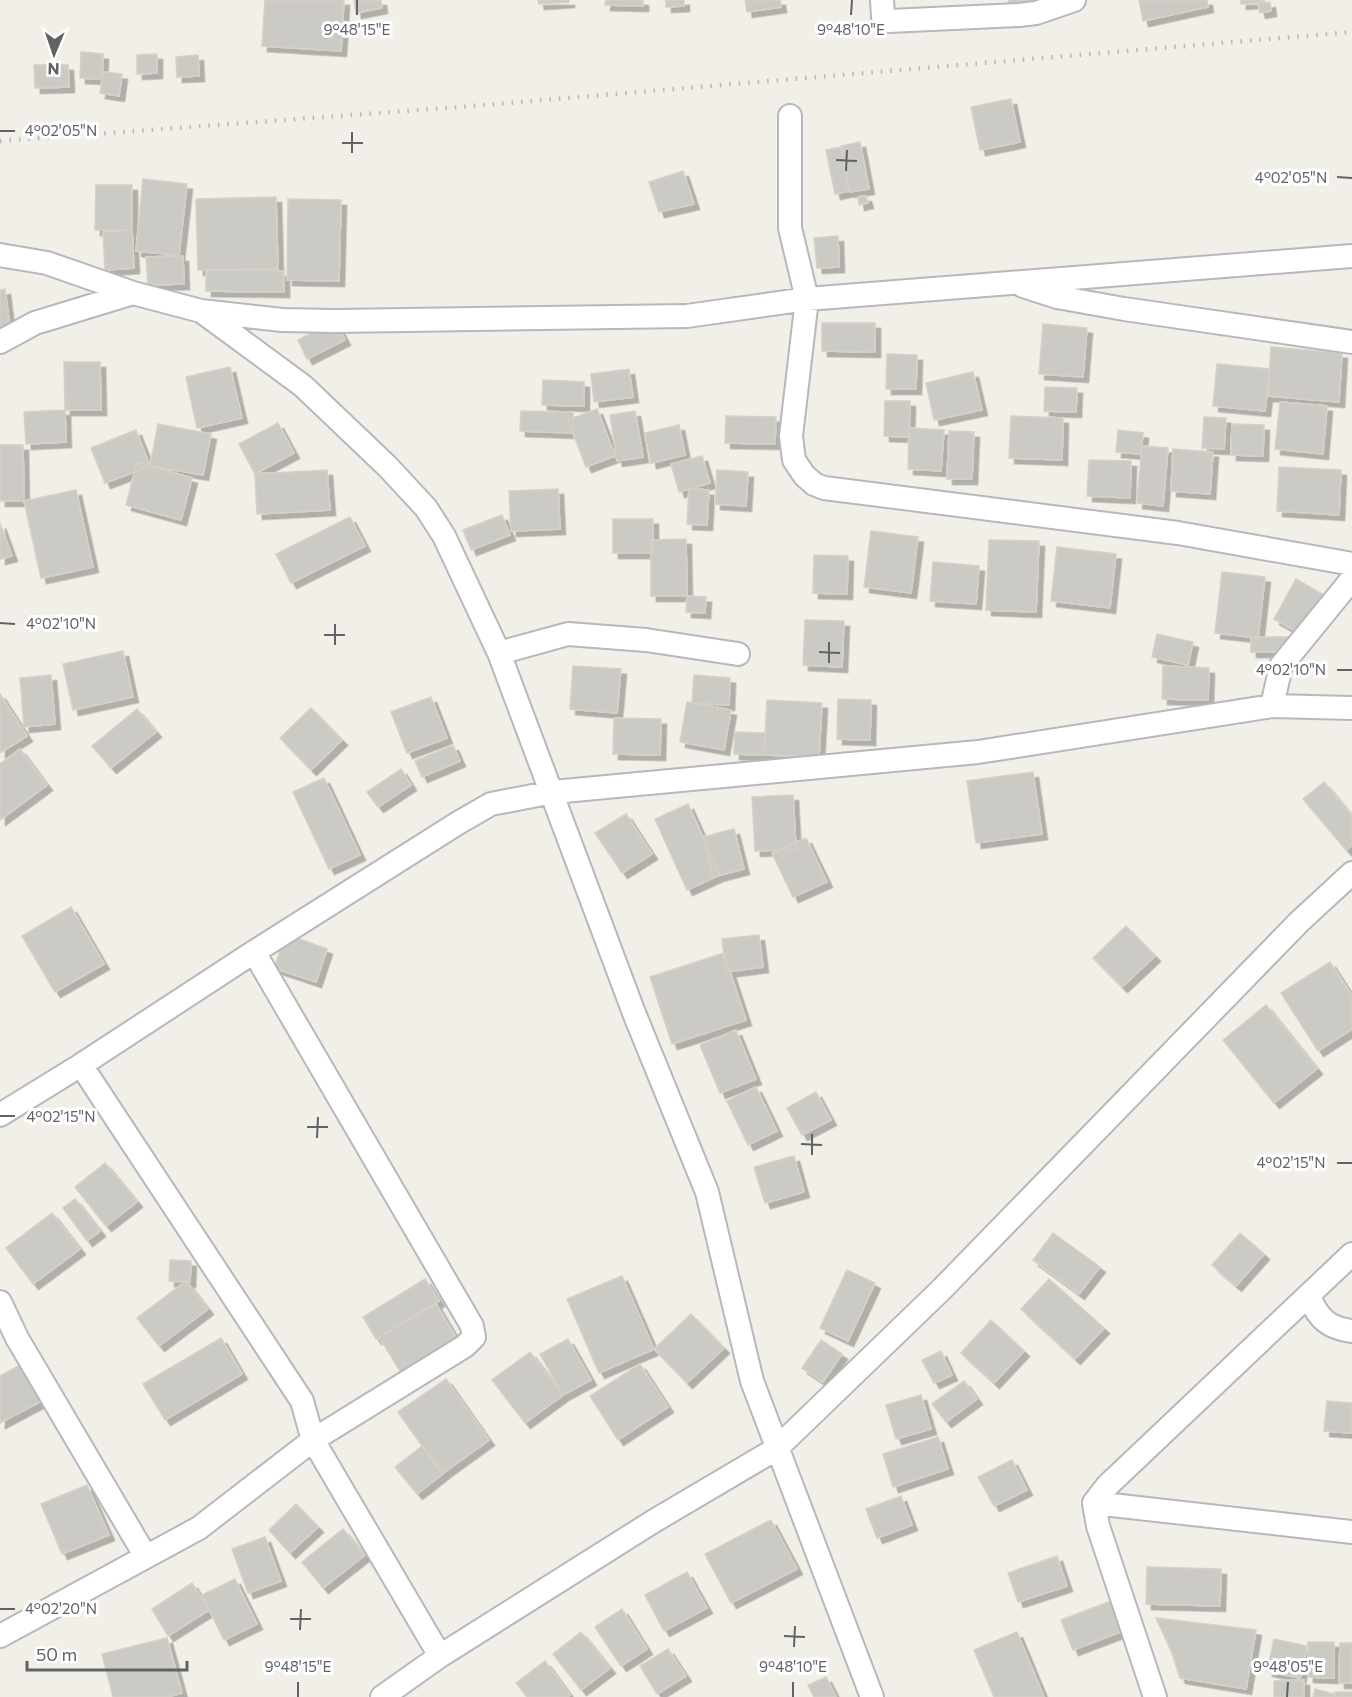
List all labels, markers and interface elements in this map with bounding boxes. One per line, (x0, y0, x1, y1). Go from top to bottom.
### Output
text: 9°48'15"E (324, 20, 390, 38)
text: 9°48'10"E (817, 20, 885, 38)
north arrow (24, 24, 84, 84)
text: N (47, 60, 60, 79)
text: 4°02'05"N (25, 121, 97, 139)
text: 4°02'05"N (1255, 168, 1327, 186)
text: 4°02'10"N (26, 614, 96, 632)
text: 4°02'10"N (1256, 660, 1326, 678)
text: 4°02'15"N (26, 1107, 96, 1125)
text: 4°02'15"N (1256, 1153, 1326, 1171)
text: 4°02'20"N (25, 1599, 97, 1617)
scale bar (27, 1634, 188, 1672)
text: 50 m (36, 1643, 77, 1665)
text: 9°48'15"E (265, 1657, 331, 1675)
text: 9°48'10"E (759, 1657, 827, 1675)
text: 9°48'05"E (1253, 1657, 1323, 1675)

